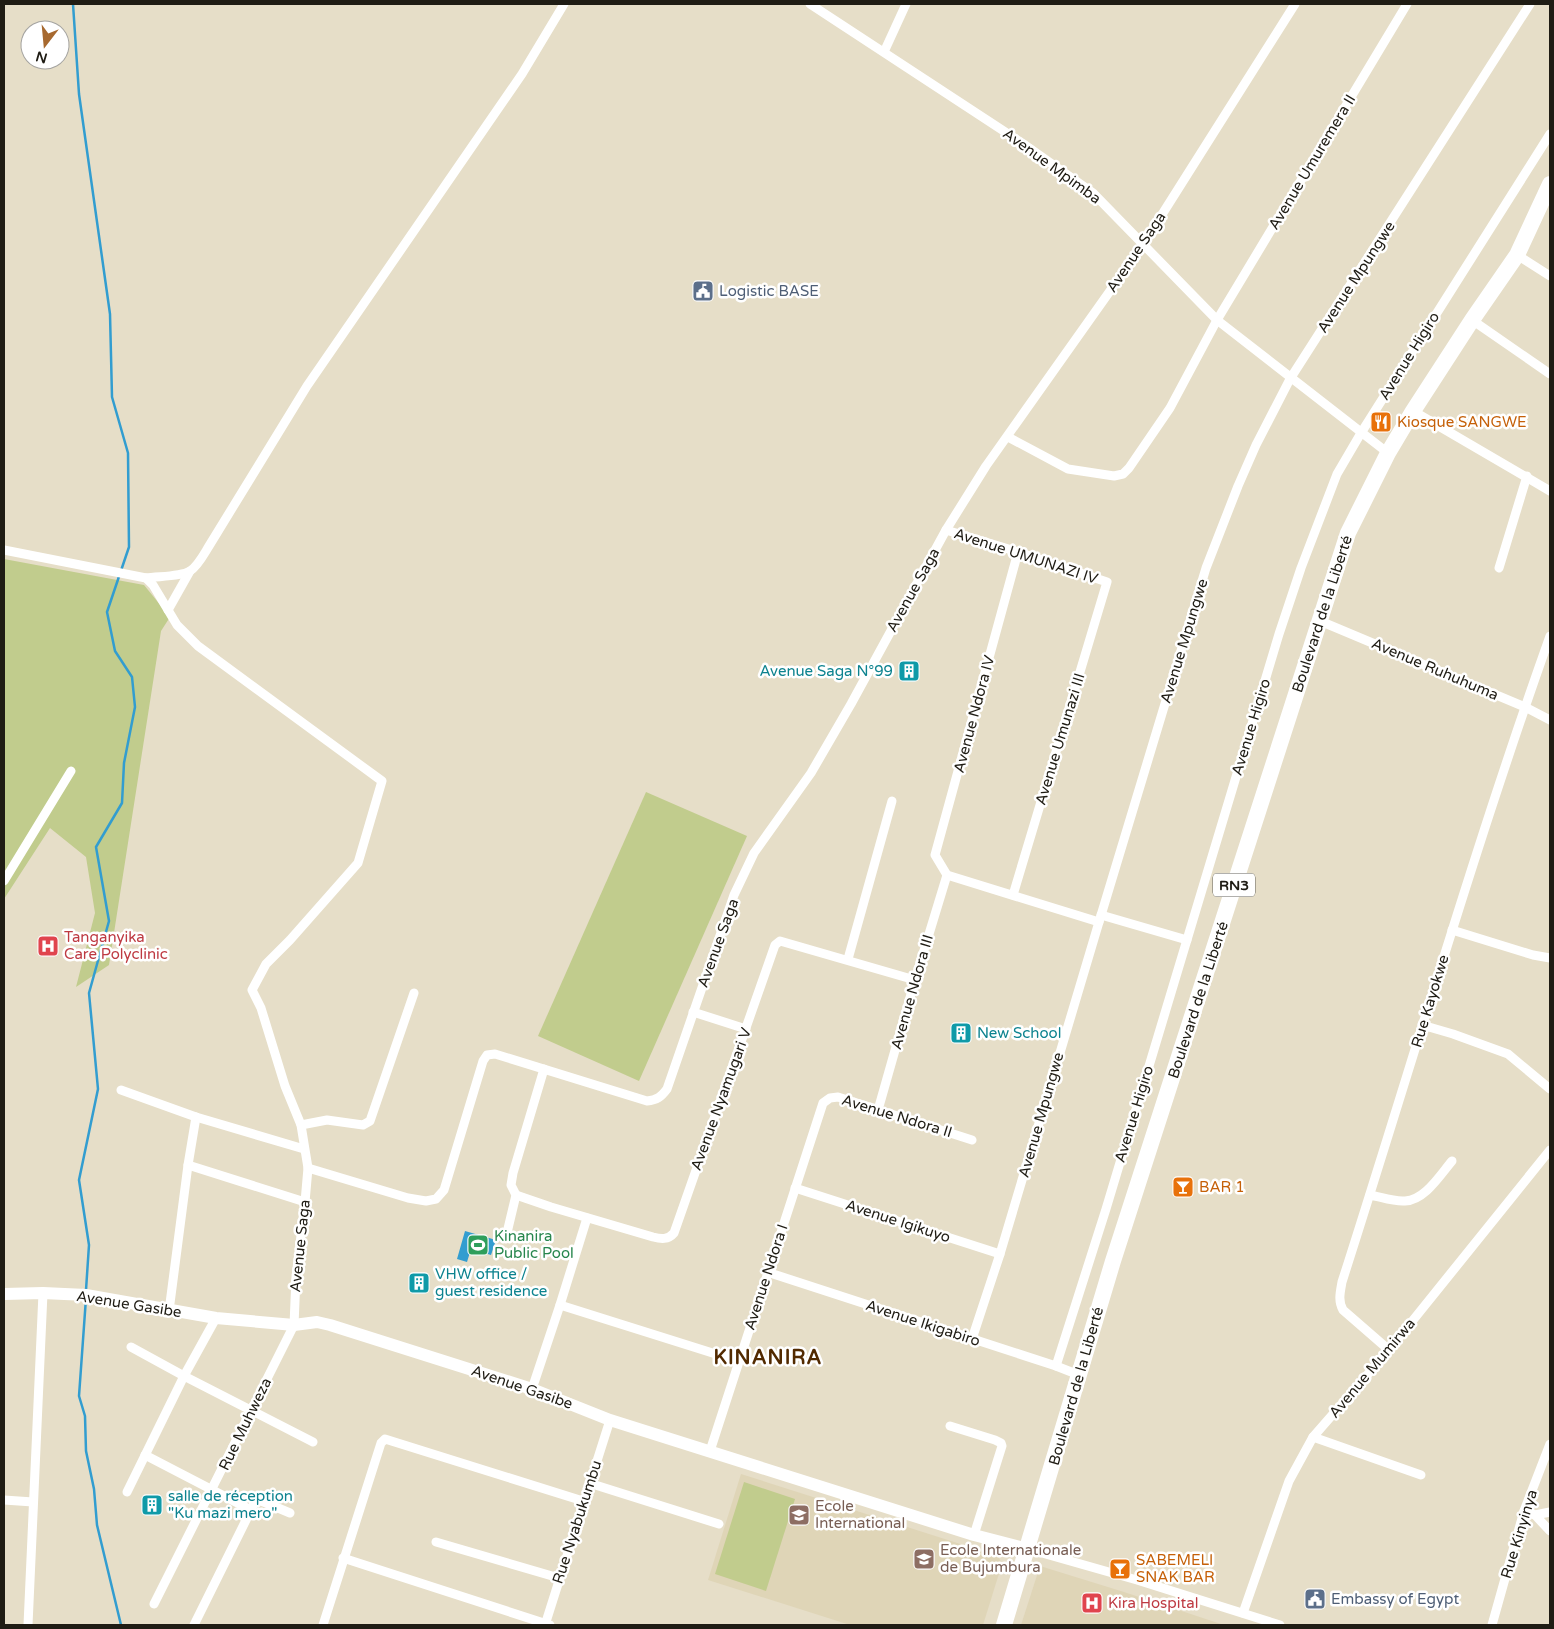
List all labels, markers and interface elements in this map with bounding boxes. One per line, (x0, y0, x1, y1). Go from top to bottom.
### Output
north arrow (20, 20, 70, 70)
text: N (34, 47, 49, 67)
street label: Avenue Umuremera II (1265, 91, 1359, 233)
street label: Avenue Mpimba (999, 124, 1105, 208)
street label: Avenue Saga (1102, 208, 1170, 296)
street label: Avenue Mpungwe (1313, 218, 1399, 336)
public building icon: Logistic BASE (691, 279, 715, 303)
place label: Logistic BASE (719, 282, 819, 300)
street label: Avenue Higiro (1375, 309, 1443, 403)
restaurant icon: Kiosque SANGWE (1369, 410, 1393, 434)
place label: Kiosque SANGWE (1397, 413, 1527, 431)
street label: Avenue UMUNAZI IV (952, 524, 1101, 588)
street label: Boulevard de la Liberté (1288, 533, 1356, 695)
street label: Avenue Saga (883, 545, 943, 635)
street label: Avenue Mpungwe (1156, 576, 1212, 706)
street label: Avenue Ruhuhuma (1369, 634, 1501, 704)
street label: Avenue Ndora IV (950, 653, 998, 775)
building icon: Avenue Saga N°99 (897, 659, 921, 683)
place label: Avenue Saga N°99 (759, 662, 893, 680)
street label: Avenue Umunazi III (1031, 671, 1089, 807)
street label: Avenue Higiro (1228, 676, 1274, 778)
road number: RN3 (1213, 874, 1255, 896)
street label: Avenue Saga (694, 896, 742, 990)
street label: Boulevard de la Liberté (1164, 919, 1232, 1081)
place label: Tanganyika Care Polyclinic (64, 928, 168, 963)
street label: Avenue Ndora III (887, 932, 937, 1052)
hospital icon: Tanganyika Care Polyclinic (36, 934, 60, 958)
street label: Rue Kayokwe (1407, 952, 1453, 1050)
building icon: New School (949, 1021, 973, 1045)
place label: New School (977, 1024, 1061, 1042)
street label: Avenue Nyamugari V (687, 1025, 755, 1173)
street label: Avenue Mpungwe (1015, 1050, 1067, 1180)
street label: Avenue Higiro (1111, 1063, 1157, 1165)
street label: Avenue Ndora II (840, 1091, 954, 1141)
bar icon: BAR 1 (1171, 1175, 1195, 1199)
place label: BAR 1 (1199, 1178, 1245, 1196)
street label: Avenue Igikuyo (843, 1196, 953, 1246)
street label: Avenue Saga (286, 1199, 314, 1293)
street label: Avenue Ndora I (740, 1222, 792, 1332)
place label: Kinanira Public Pool (494, 1227, 574, 1262)
sports icon: Kinanira Public Pool (466, 1233, 490, 1257)
place label: VHW office / guest residence (435, 1265, 547, 1300)
building icon: VHW office / guest residence (407, 1271, 431, 1295)
street label: Avenue Gasibe (75, 1287, 183, 1321)
street label: Avenue Ikigabiro (863, 1296, 983, 1350)
street label: Boulevard de la Liberté (1045, 1305, 1107, 1467)
street label: Avenue Mumirwa (1325, 1315, 1419, 1421)
district label: KINANIRA (714, 1346, 823, 1370)
street label: Avenue Gasibe (469, 1361, 575, 1413)
street label: Rue Muhweza (215, 1375, 275, 1473)
street label: Rue Nyabukumbu (549, 1458, 605, 1586)
place label: salle de réception "Ku mazi mero" (168, 1487, 293, 1522)
street label: Rue Kinyinya (1497, 1487, 1541, 1581)
building icon: salle de réception "Ku mazi mero" (140, 1493, 164, 1517)
place label: Ecole International (815, 1497, 905, 1532)
school or university icon: Ecole International (787, 1503, 811, 1527)
place label: Ecole Internationale de Bujumbura (940, 1541, 1081, 1576)
school or university icon: Ecole Internationale de Bujumbura (912, 1547, 936, 1571)
place label: SABEMELI SNAK BAR (1136, 1551, 1215, 1586)
bar icon: SABEMELI SNAK BAR (1108, 1557, 1132, 1581)
public building icon: Embassy of Egypt (1303, 1587, 1327, 1611)
place label: Embassy of Egypt (1331, 1590, 1459, 1608)
hospital icon: Kira Hospital (1080, 1591, 1104, 1615)
place label: Kira Hospital (1108, 1594, 1198, 1612)

